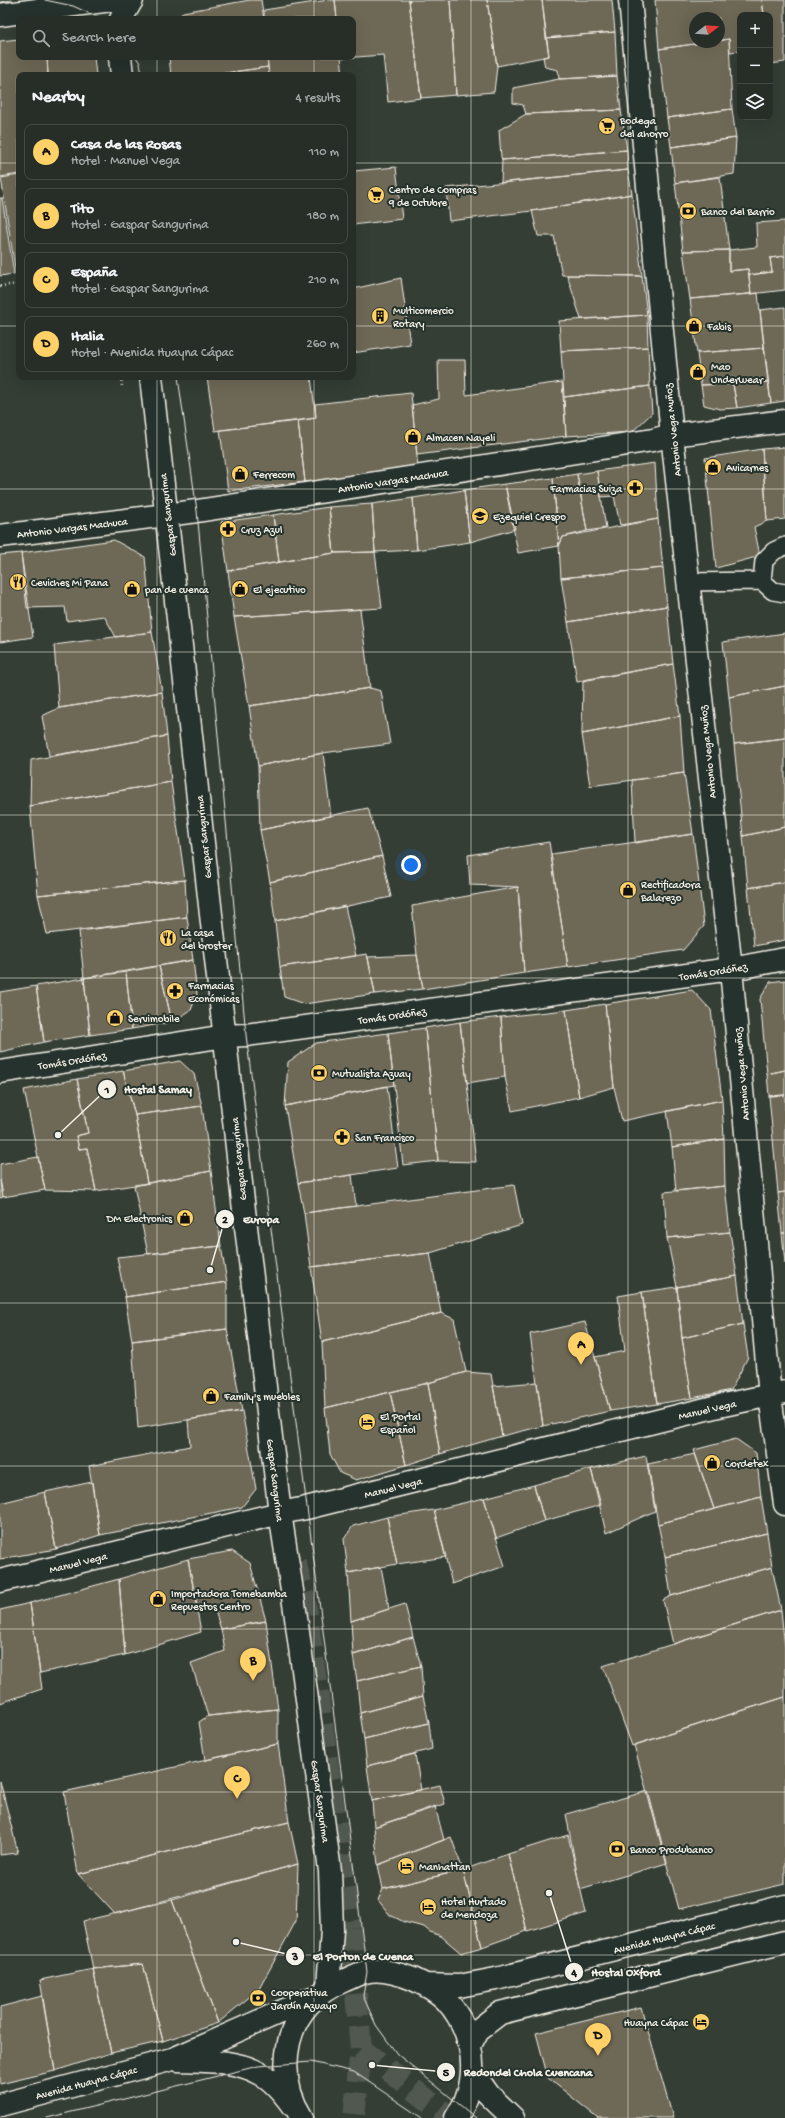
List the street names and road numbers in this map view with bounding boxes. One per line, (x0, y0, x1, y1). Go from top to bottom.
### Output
street label: Antonio Vega Muñoz (663, 382, 685, 477)
street label: Antonio Vargas Machuca (337, 467, 450, 497)
street label: Gaspar Sangurima (158, 472, 180, 557)
street label: Antonio Vargas Machuca (16, 516, 129, 542)
street label: Antonio Vega Muñoz (698, 704, 720, 799)
street label: Gaspar Sangurima (195, 794, 215, 879)
street label: Tomás Ordóñez (677, 961, 749, 984)
street label: Tomás Ordóñez (356, 1006, 428, 1028)
street label: Antonio Vega Muñoz (733, 1026, 753, 1121)
street label: Tomás Ordóñez (36, 1050, 108, 1073)
street label: Gaspar Sangurima (230, 1116, 250, 1201)
street label: Manuel Vega (677, 1398, 738, 1423)
street label: Gaspar Sangurima (263, 1438, 285, 1523)
street label: Manuel Vega (363, 1476, 424, 1502)
street label: Manuel Vega (48, 1551, 109, 1577)
street label: Gaspar Sangurima (307, 1759, 331, 1844)
street label: Avenida Huayna Cápac (613, 1920, 718, 1957)
street label: Avenida Huayna Cápac (35, 2064, 140, 2103)

